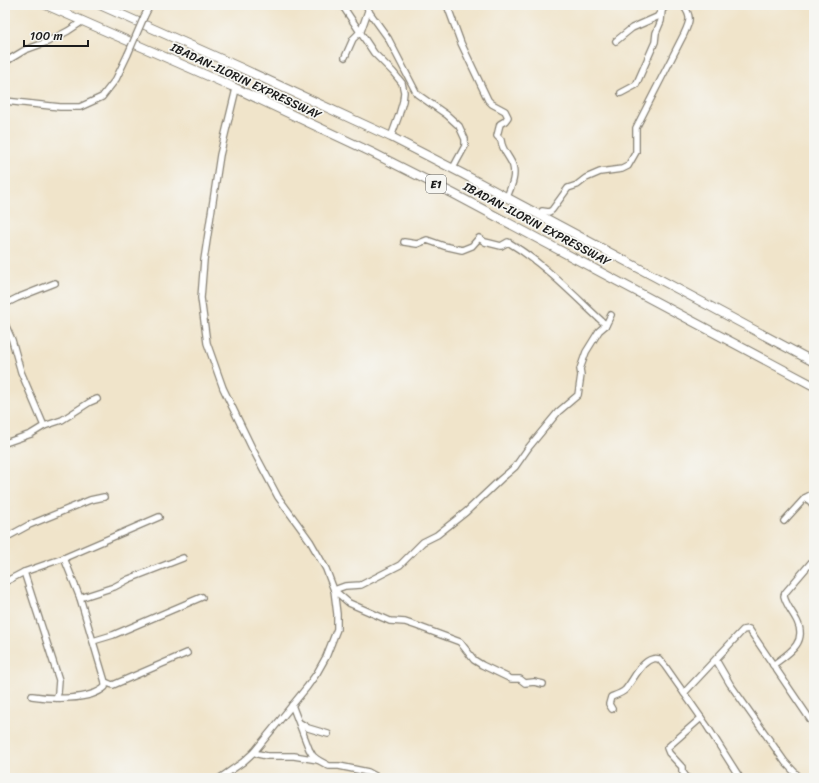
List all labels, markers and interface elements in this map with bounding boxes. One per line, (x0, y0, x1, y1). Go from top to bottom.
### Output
scale bar (24, 22, 88, 48)
text: 100 m (30, 25, 63, 47)
street label: IBADAN-ILORIN EXPRESSWAY (166, 36, 326, 126)
road number: E1 (426, 175, 446, 193)
street label: IBADAN-ILORIN EXPRESSWAY (458, 175, 616, 273)

